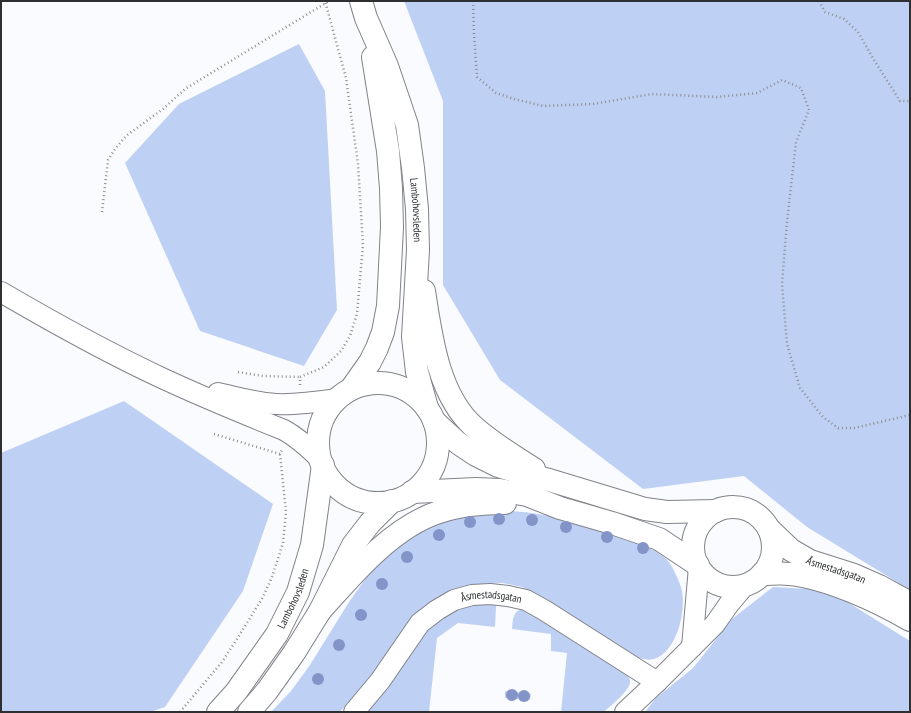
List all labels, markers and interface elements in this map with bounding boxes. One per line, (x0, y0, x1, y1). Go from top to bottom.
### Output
street label: Lambohovsleden (407, 177, 425, 242)
street label: Åsmestadsgatan (804, 553, 868, 586)
street label: Lambohovsleden (274, 567, 312, 631)
street label: Åsmestadsgatan (459, 587, 523, 606)

